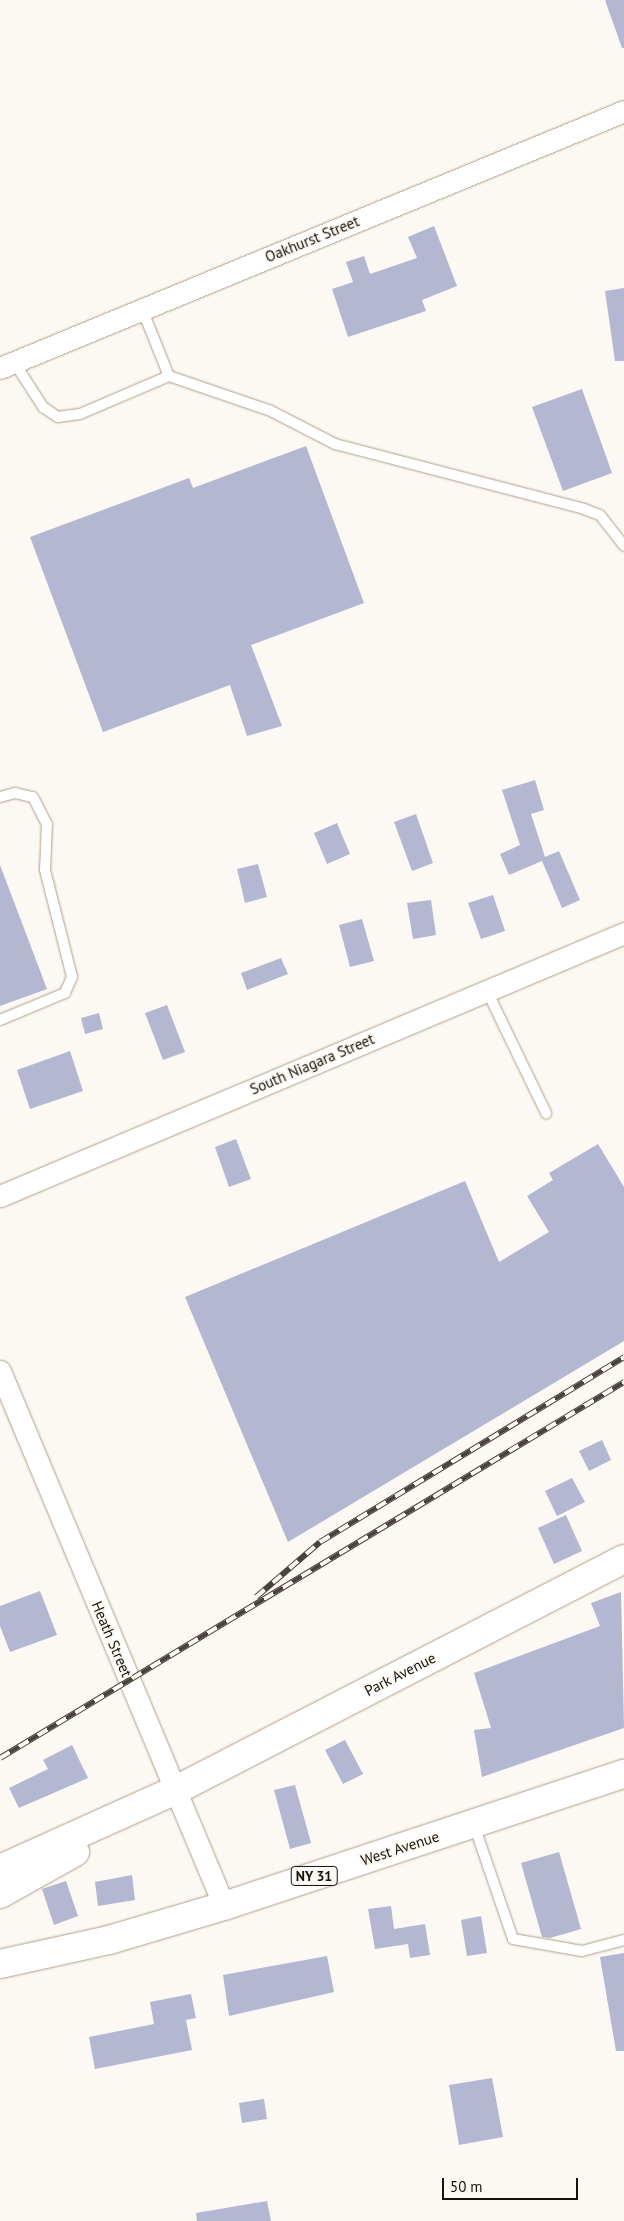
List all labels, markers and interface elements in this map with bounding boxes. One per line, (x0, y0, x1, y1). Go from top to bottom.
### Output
street label: Oakhurst Street (262, 212, 362, 266)
street label: South Niagara Street (247, 1030, 377, 1098)
street label: Heath Street (88, 1598, 136, 1680)
street label: Park Avenue (361, 1648, 439, 1700)
street label: West Avenue (358, 1827, 442, 1869)
road number: NY 31 (290, 1864, 338, 1888)
scale bar (444, 2168, 580, 2200)
text: 50 m (450, 2177, 483, 2196)

